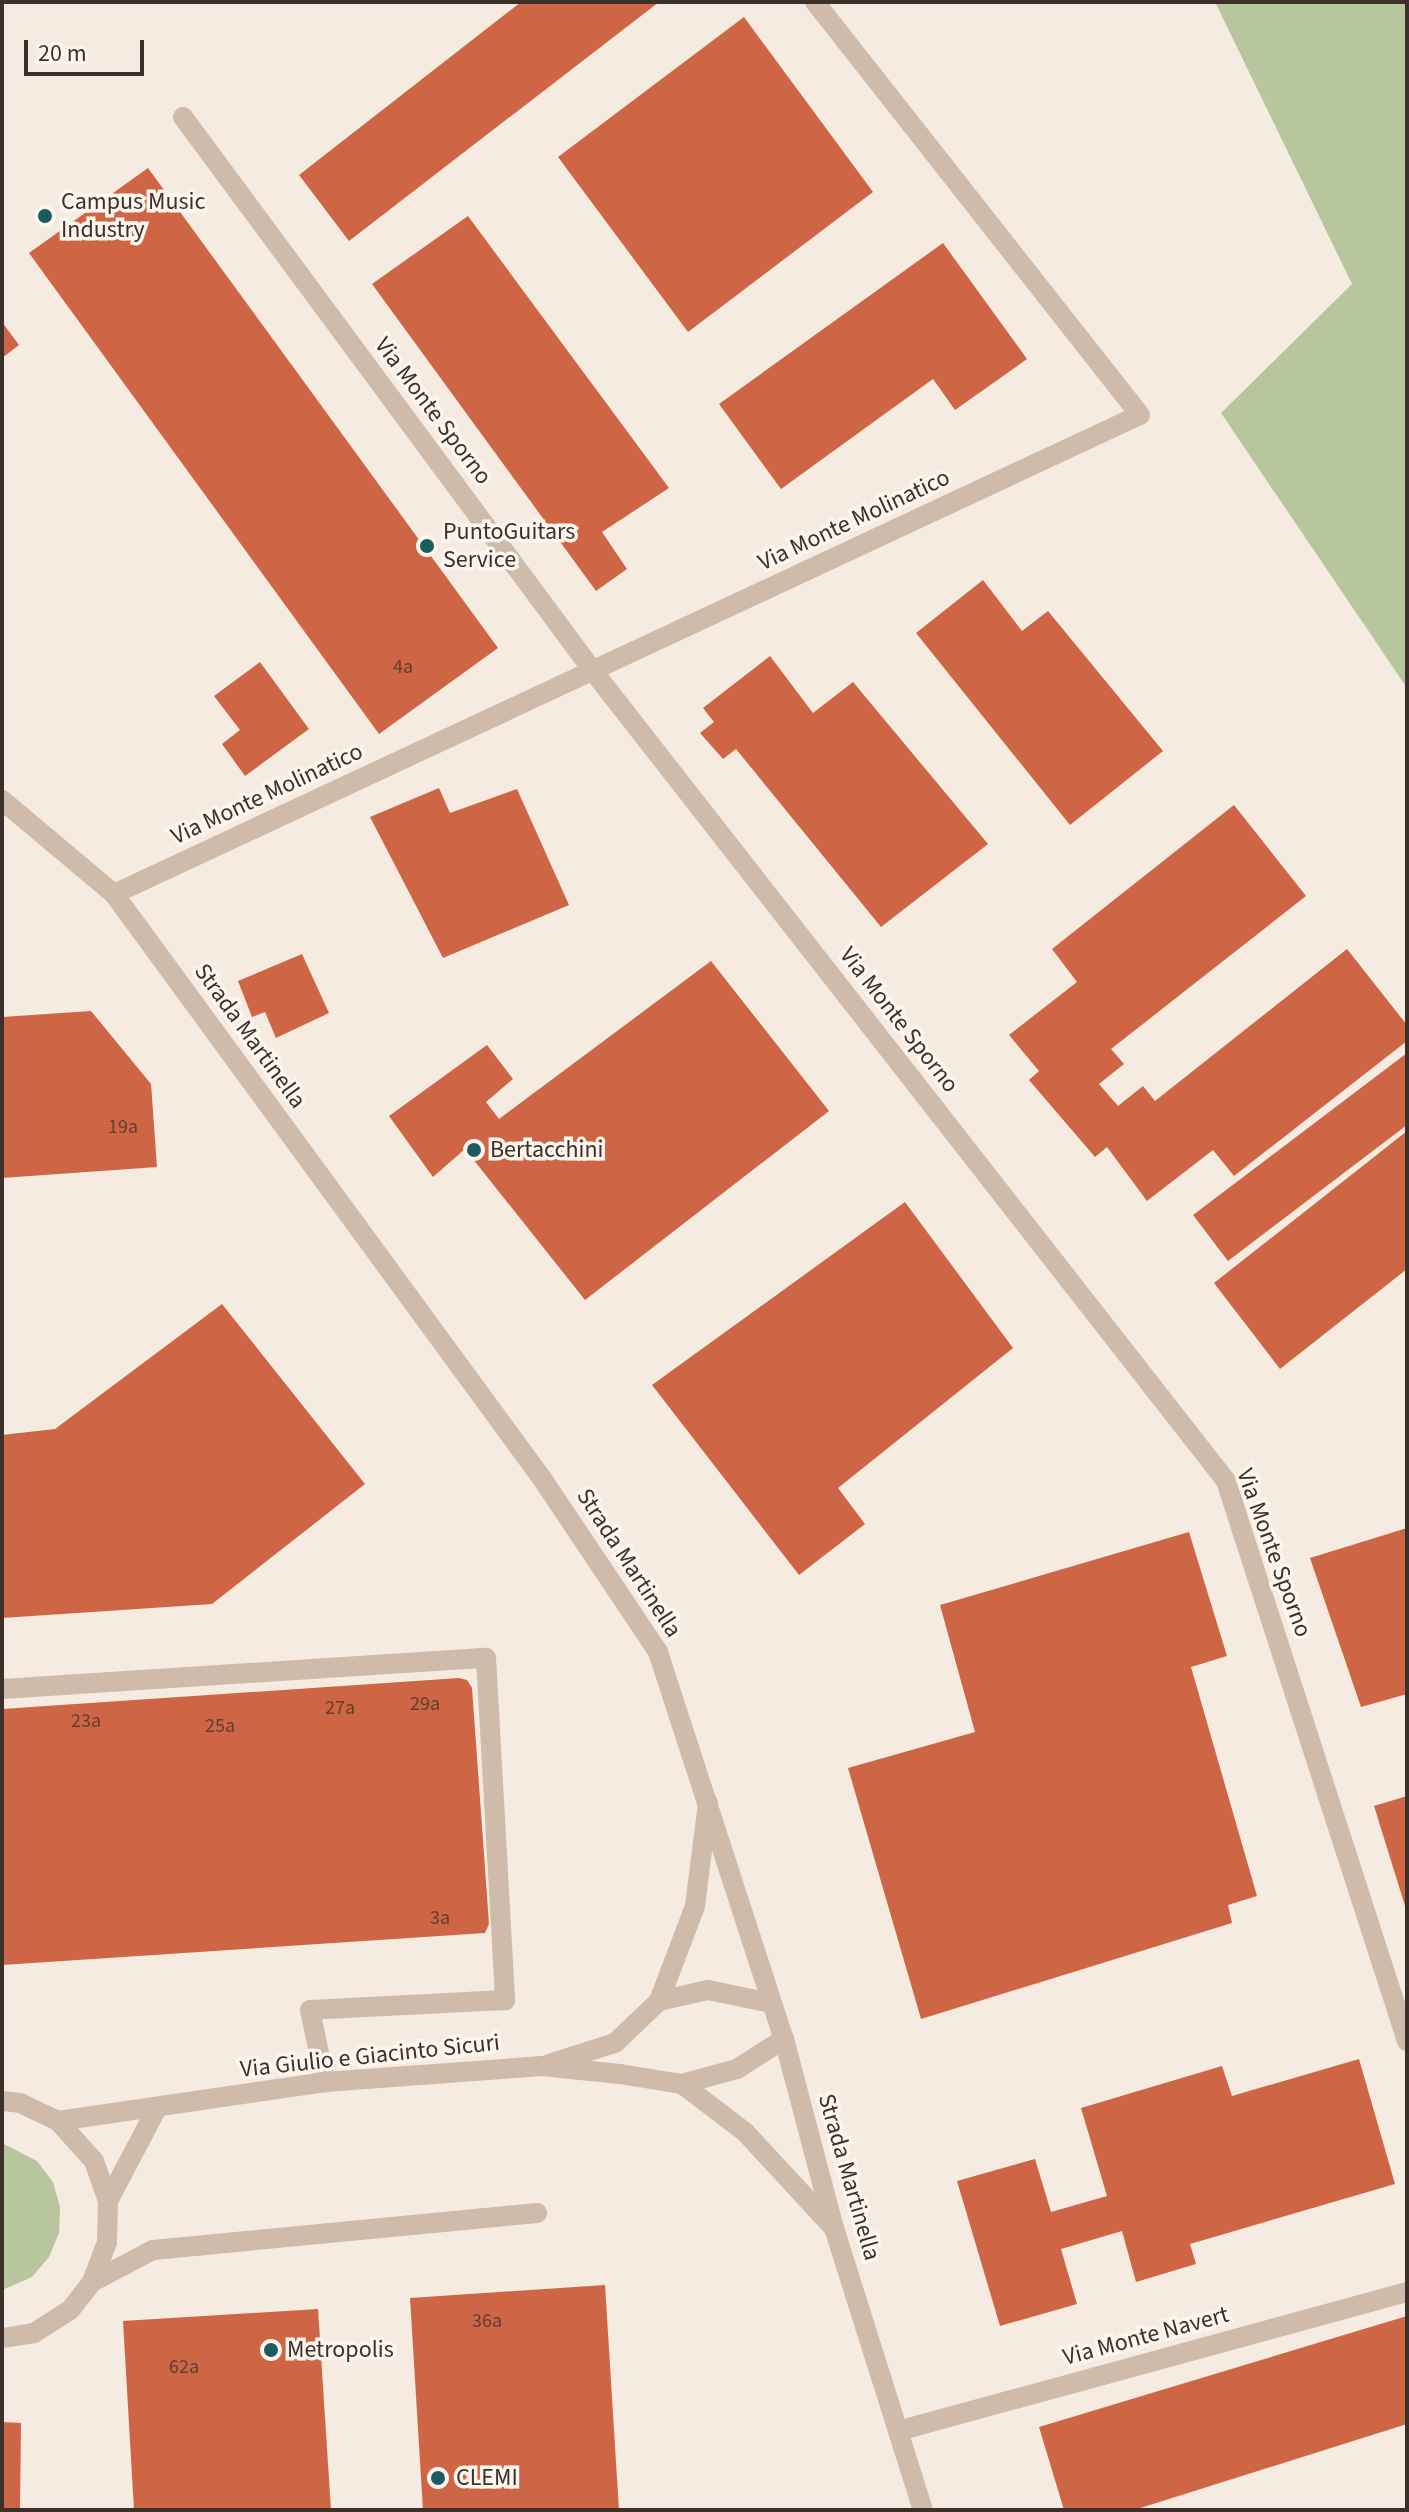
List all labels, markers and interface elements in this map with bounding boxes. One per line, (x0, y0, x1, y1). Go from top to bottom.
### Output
scale bar (28, 24, 148, 74)
text: 20 m (38, 36, 87, 71)
place label: Campus Music Industry (61, 188, 205, 244)
marker: Campus Music Industry (36, 207, 54, 225)
street label: Via Monte Sporno (368, 332, 498, 490)
street label: Via Monte Molinatico (754, 463, 954, 577)
place label: PuntoGuitars Service (443, 518, 575, 574)
marker: PuntoGuitars Service (418, 537, 436, 555)
house number: 4a (393, 655, 413, 679)
street label: Via Monte Molinatico (167, 737, 367, 851)
street label: Via Monte Sporno (833, 941, 965, 1099)
street label: Strada Martinella (188, 958, 312, 1114)
house number: 19a (108, 1115, 138, 1139)
place label: Bertacchini (490, 1136, 603, 1164)
marker: Bertacchini (465, 1141, 483, 1159)
street label: Via Monte Sporno (1230, 1465, 1318, 1641)
street label: Strada Martinella (570, 1483, 688, 1643)
house number: 29a (410, 1692, 440, 1716)
house number: 27a (325, 1696, 355, 1720)
house number: 23a (71, 1709, 101, 1733)
house number: 25a (205, 1714, 235, 1738)
house number: 3a (430, 1906, 450, 1930)
street label: Via Giulio e Giacinto Sicuri (239, 2028, 501, 2084)
street label: Strada Martinella (811, 2091, 887, 2263)
street label: Via Monte Navert (1060, 2300, 1232, 2372)
house number: 36a (472, 2309, 502, 2333)
place label: Metropolis (287, 2336, 394, 2364)
marker: Metropolis (262, 2341, 280, 2359)
house number: 62a (169, 2355, 199, 2379)
place label: CLEMI (456, 2464, 518, 2492)
marker: CLEMI (427, 2467, 449, 2489)

